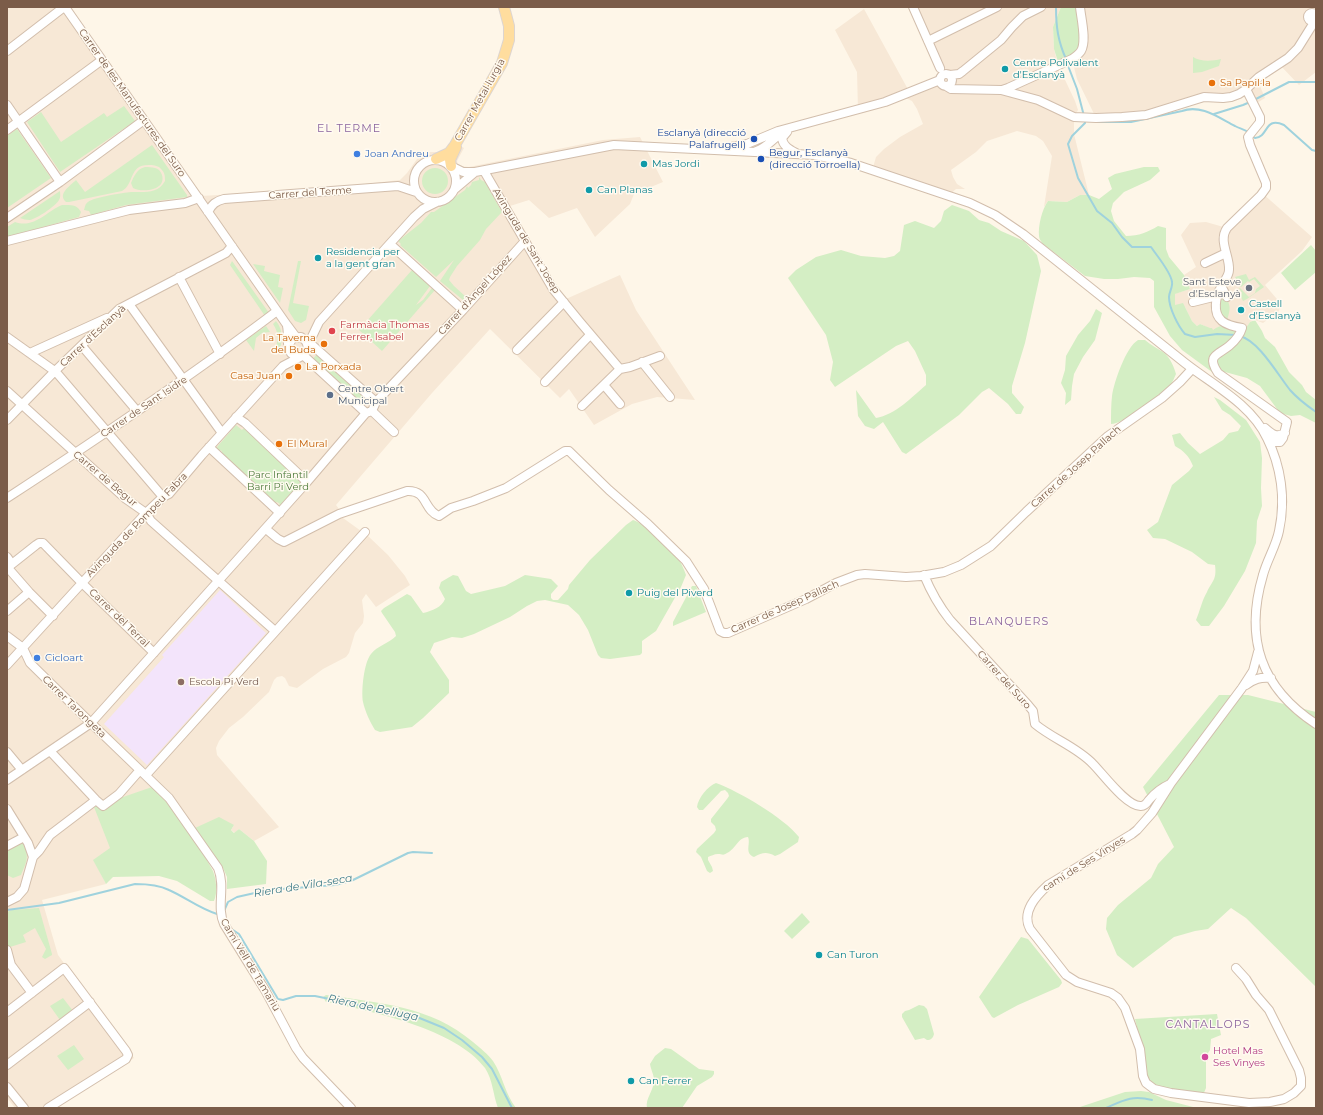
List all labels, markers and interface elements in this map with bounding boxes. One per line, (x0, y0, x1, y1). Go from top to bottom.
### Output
street label: Carrer de les Manufactures del Suro (76, 27, 188, 179)
street label: Carrer Metal·lurgia (452, 57, 508, 143)
place label: Centre Polivalent d'Esclanyà (1013, 57, 1099, 80)
marker: Centre Polivalent d'Esclanyà (1000, 64, 1010, 74)
place label: Sa Papil·la (1220, 77, 1271, 89)
marker: Sa Papil·la (1207, 78, 1217, 88)
district label: EL TERME (317, 122, 381, 136)
place label: Esclanyà (direcció Palafrugell) (657, 127, 746, 150)
marker: Esclanyà (direcció Palafrugell) (749, 134, 759, 144)
place label: Begur, Esclanyà (direcció Torroella) (769, 147, 861, 170)
place label: Joan Andreu (365, 148, 429, 160)
marker: Joan Andreu (352, 149, 362, 159)
marker: Begur, Esclanyà (direcció Torroella) (756, 154, 766, 164)
place label: Mas Jordi (652, 158, 700, 170)
marker: Mas Jordi (639, 159, 649, 169)
street label: Carrer del Terme (268, 184, 352, 202)
place label: Can Planas (597, 184, 653, 196)
marker: Can Planas (584, 185, 594, 195)
street label: Avinguda de Sant Josep (490, 186, 562, 296)
place label: Residencia per a la gent gran (326, 246, 400, 270)
street label: Carrer d'Àngel López (436, 252, 514, 338)
marker: Residencia per a la gent gran (313, 253, 323, 263)
place label: Sant Esteve d'Esclanyà (1183, 276, 1241, 300)
marker: Sant Esteve d'Esclanyà (1244, 283, 1254, 293)
place label: Castell d'Esclanyà (1249, 298, 1301, 322)
street label: Carrer d'Esclanyà (58, 302, 128, 370)
marker: Castell d'Esclanyà (1236, 305, 1246, 315)
place label: Farmàcia Thomas Ferrer, Isabel (340, 319, 429, 342)
marker: Farmàcia Thomas Ferrer, Isabel (327, 326, 337, 336)
place label: La Taverna del Buda (262, 332, 316, 356)
marker: La Taverna del Buda (319, 339, 329, 349)
place label: La Porxada (306, 361, 361, 373)
marker: La Porxada (293, 362, 303, 372)
place label: Casa Juan (230, 370, 281, 382)
marker: Casa Juan (284, 371, 294, 381)
street label: Carrer de Sant Isidre (99, 374, 189, 440)
place label: Centre Obert Municipal (338, 383, 404, 406)
marker: Centre Obert Municipal (325, 390, 335, 400)
street label: Carrer de Josep Pallach (1029, 423, 1123, 511)
place label: El Mural (287, 438, 327, 450)
marker: El Mural (274, 439, 284, 449)
street label: Carrer de Begur (71, 449, 139, 509)
park label: Parc Infantil Barri Pi Verd (247, 469, 309, 492)
street label: Avinguda de Pompeu Fabra (84, 470, 190, 580)
street label: Carrer de Josep Pallach (729, 578, 841, 636)
street label: Carrer del Terral (86, 586, 152, 650)
place label: Puig del Piverd (637, 587, 713, 599)
marker: Puig del Piverd (624, 588, 634, 598)
district label: BLANQUERS (969, 615, 1049, 629)
street label: Carrer del Suro (975, 648, 1033, 712)
place label: Cicloart (45, 652, 83, 664)
marker: Cicloart (32, 653, 42, 663)
street label: Carrer Tarongeta (40, 673, 108, 741)
place label: Escola Pi Verd (189, 676, 259, 688)
marker: Escola Pi Verd (176, 677, 186, 687)
street label: camí de Ses Vinyes (1041, 834, 1127, 894)
water label: Riera de Vila-seca (253, 872, 353, 900)
street label: Camí Vell de Tamariu (218, 917, 282, 1013)
place label: Can Turon (827, 949, 879, 961)
marker: Can Turon (814, 950, 824, 960)
water label: Riera de Belluga (326, 992, 420, 1024)
district label: CANTALLOPS (1166, 1018, 1250, 1032)
place label: Hotel Mas Ses Vinyes (1213, 1045, 1265, 1068)
marker: Hotel Mas Ses Vinyes (1200, 1052, 1210, 1062)
place label: Can Ferrer (639, 1075, 691, 1087)
marker: Can Ferrer (626, 1076, 636, 1086)

